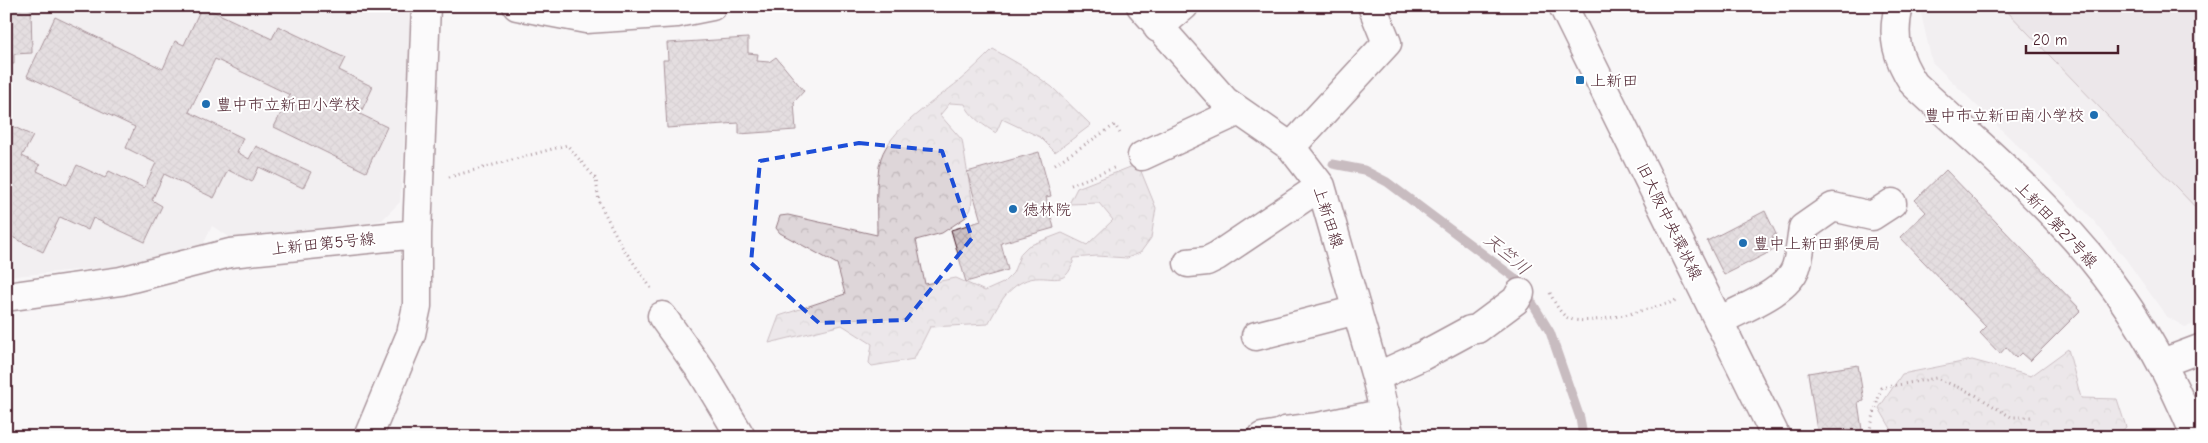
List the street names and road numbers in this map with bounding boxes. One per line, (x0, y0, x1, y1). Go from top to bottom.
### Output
street label: 旧大阪中央環状線 (1633, 160, 1705, 283)
street label: 上新田第27号線 (2012, 178, 2101, 272)
street label: 上新田線 (1310, 184, 1346, 251)
street label: 上新田第5号線 (270, 230, 376, 258)

